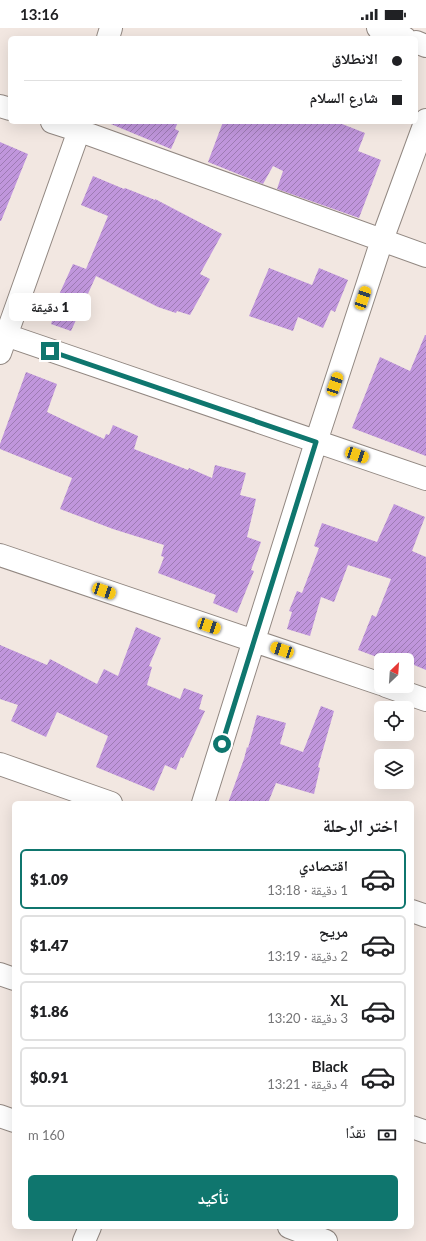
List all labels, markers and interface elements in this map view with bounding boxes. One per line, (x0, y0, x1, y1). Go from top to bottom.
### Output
text: 13:16 (20, 5, 59, 23)
text: الانطلاق (332, 49, 378, 67)
text: شارع السلام (310, 88, 378, 106)
car (353, 285, 373, 311)
callout: 1 دقيقة (9, 293, 91, 321)
text: 1 دقيقة (31, 299, 69, 315)
route end (41, 342, 59, 360)
car (325, 371, 345, 397)
car (344, 445, 370, 465)
car (91, 581, 117, 601)
car (196, 616, 222, 636)
car (269, 640, 295, 660)
north arrow (374, 653, 414, 693)
map controls (374, 653, 414, 789)
button: locate (374, 701, 414, 741)
route start (213, 735, 231, 753)
button: layers (374, 749, 414, 789)
text: اختر الرحلة (323, 814, 398, 836)
text: اقتصادي (299, 856, 348, 874)
icon: car (360, 861, 396, 897)
text: $1.09 (30, 870, 68, 888)
text: 1 دقيقة · 13:18 (267, 882, 348, 898)
text: مريح (319, 922, 348, 940)
icon: car (360, 927, 396, 963)
text: $1.47 (30, 936, 68, 954)
text: 2 دقيقة · 13:19 (267, 948, 348, 964)
text: XL (330, 991, 348, 1009)
icon: car (360, 993, 396, 1029)
text: $1.86 (30, 1002, 68, 1020)
text: 3 دقيقة · 13:20 (267, 1010, 348, 1026)
text: Black (312, 1057, 348, 1075)
icon: car (360, 1059, 396, 1095)
text: $0.91 (30, 1068, 68, 1086)
text: 4 دقيقة · 13:21 (267, 1076, 348, 1092)
text: نقدًا (345, 1123, 366, 1141)
icon: cash (376, 1124, 398, 1146)
text: 160 m (28, 1127, 65, 1143)
button: تأكيد (28, 1175, 398, 1221)

